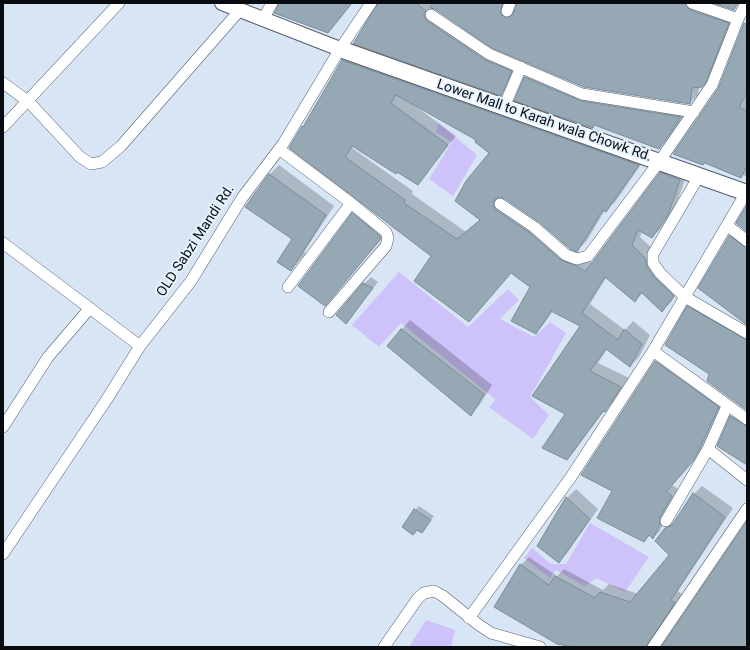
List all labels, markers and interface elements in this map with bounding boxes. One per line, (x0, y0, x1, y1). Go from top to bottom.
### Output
street label: Lower Mall to Karah wala Chowk Rd. (434, 76, 654, 166)
street label: OLD Sabzi Mandi Rd. (154, 182, 238, 300)

